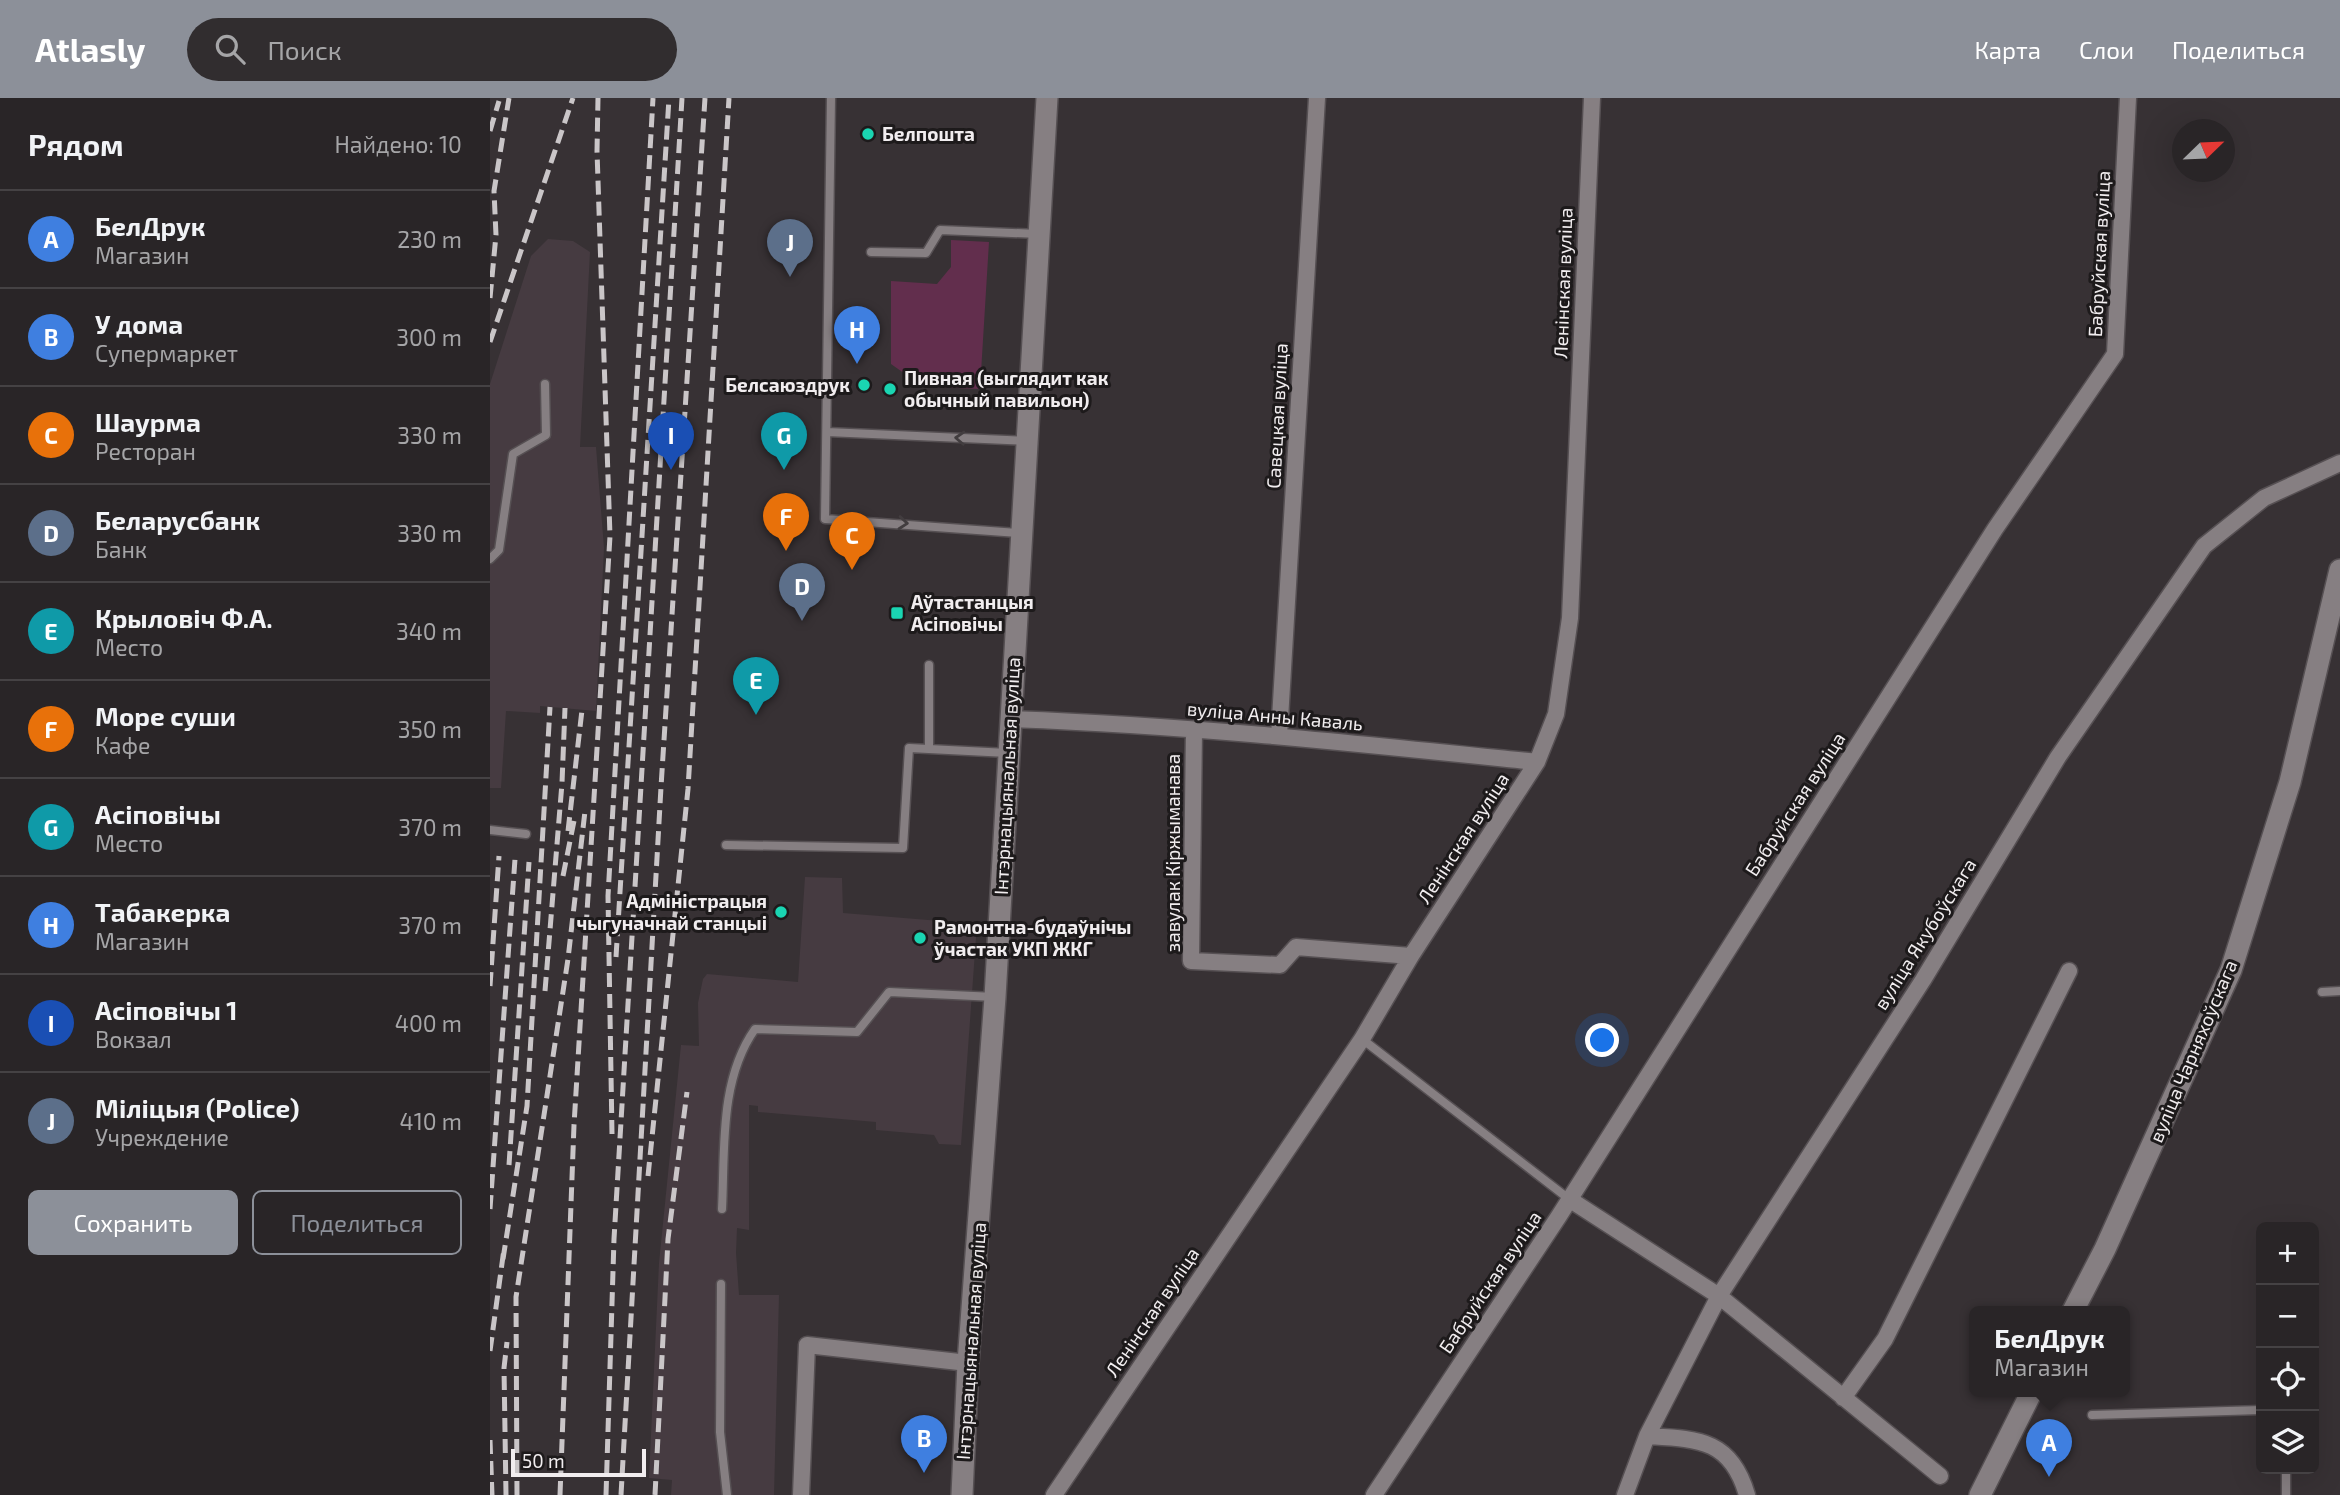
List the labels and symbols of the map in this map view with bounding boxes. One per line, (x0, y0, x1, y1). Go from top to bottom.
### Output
north arrow (2172, 119, 2235, 182)
place label: Белпошта (882, 122, 975, 145)
marker: Белпошта (860, 126, 876, 142)
street label: Бабруйская вуліца (2083, 170, 2115, 338)
street label: Ленінская вуліца (1548, 207, 1578, 359)
pin: J (767, 219, 813, 277)
pin: H (834, 306, 880, 364)
street label: Савецкая вуліца (1261, 343, 1293, 489)
place label: Пивная (выглядит как обычный павильон) (904, 366, 1109, 411)
place label: Белсаюздрук (725, 373, 850, 396)
marker: Белсаюздрук (856, 377, 872, 393)
marker: Пивная (выглядит как обычный павильон) (882, 381, 898, 397)
pin: I (648, 412, 694, 470)
pin: G (761, 412, 807, 470)
one-way arrow (954, 430, 965, 445)
pin: F (763, 493, 809, 551)
pin: C (829, 512, 875, 570)
one-way arrow (898, 515, 909, 530)
pin: D (779, 563, 825, 621)
place label: Аўтастанцыя Асіповічы (911, 590, 1034, 635)
marker: Аўтастанцыя Асіповічы (889, 605, 905, 621)
street label: Інтэрнацыянальная вуліца (989, 656, 1025, 896)
pin: E (733, 657, 779, 715)
street label: вуліца Анны Каваль (1186, 696, 1364, 736)
street label: Бабруйская вуліца (1740, 728, 1850, 880)
street label: завулак Кіржыманава (1161, 754, 1185, 952)
street label: Ленінская вуліца (1412, 768, 1514, 908)
street label: вуліца Якубоўскага (1869, 854, 1981, 1014)
place label: Адміністрацыя чыгуначнай станцыі (576, 889, 767, 934)
marker: Адміністрацыя чыгуначнай станцыі (773, 904, 789, 920)
place label: Рамонтна-будаўнічы ўчастак УКП ЖКГ (934, 915, 1131, 960)
marker: Рамонтна-будаўнічы ўчастак УКП ЖКГ (912, 930, 928, 946)
street label: вуліца Чарняхоўскага (2144, 956, 2242, 1146)
your location (1585, 1023, 1619, 1057)
street label: Бабруйская вуліца (1433, 1206, 1547, 1358)
street label: Інтэрнацыянальная вуліца (951, 1221, 991, 1461)
street label: Ленінская вуліца (1100, 1243, 1204, 1381)
pin: B (901, 1415, 947, 1473)
pin: A (2026, 1419, 2072, 1477)
scale bar (511, 1446, 646, 1478)

